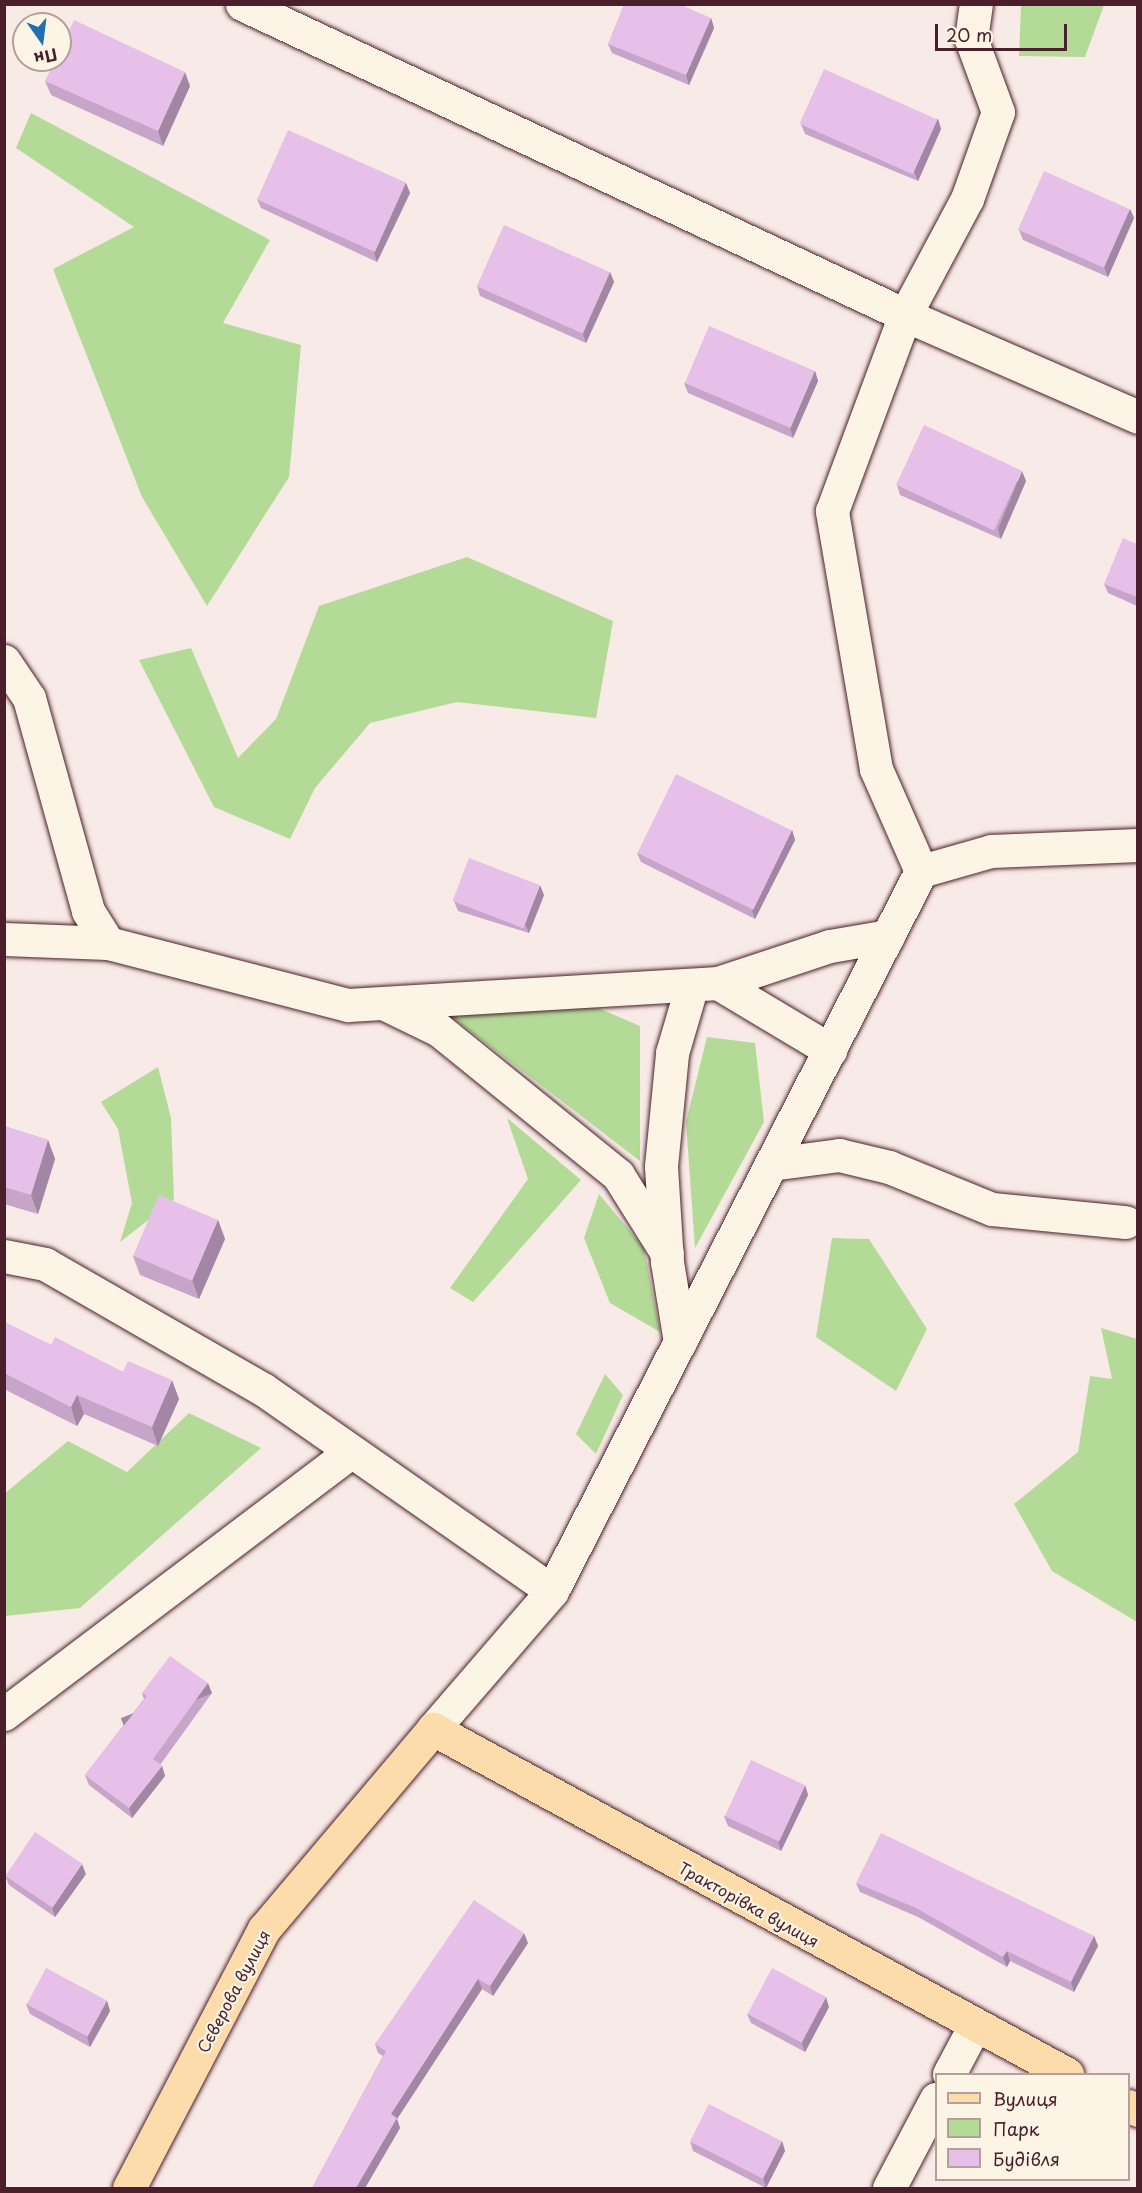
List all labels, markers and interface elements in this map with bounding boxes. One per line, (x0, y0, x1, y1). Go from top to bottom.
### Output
north arrow (12, 12, 72, 72)
scale bar (938, 12, 1070, 50)
text: 20 m (946, 21, 992, 48)
text: Пн (32, 43, 60, 72)
street label: Тракторівка вулиця (675, 1857, 823, 1951)
street label: Сєверова вулиця (193, 1926, 273, 2056)
legend (935, 2073, 1130, 2181)
text: Вулиця (993, 2085, 1058, 2112)
text: Парк (993, 2115, 1039, 2142)
text: Будівля (993, 2145, 1060, 2172)

